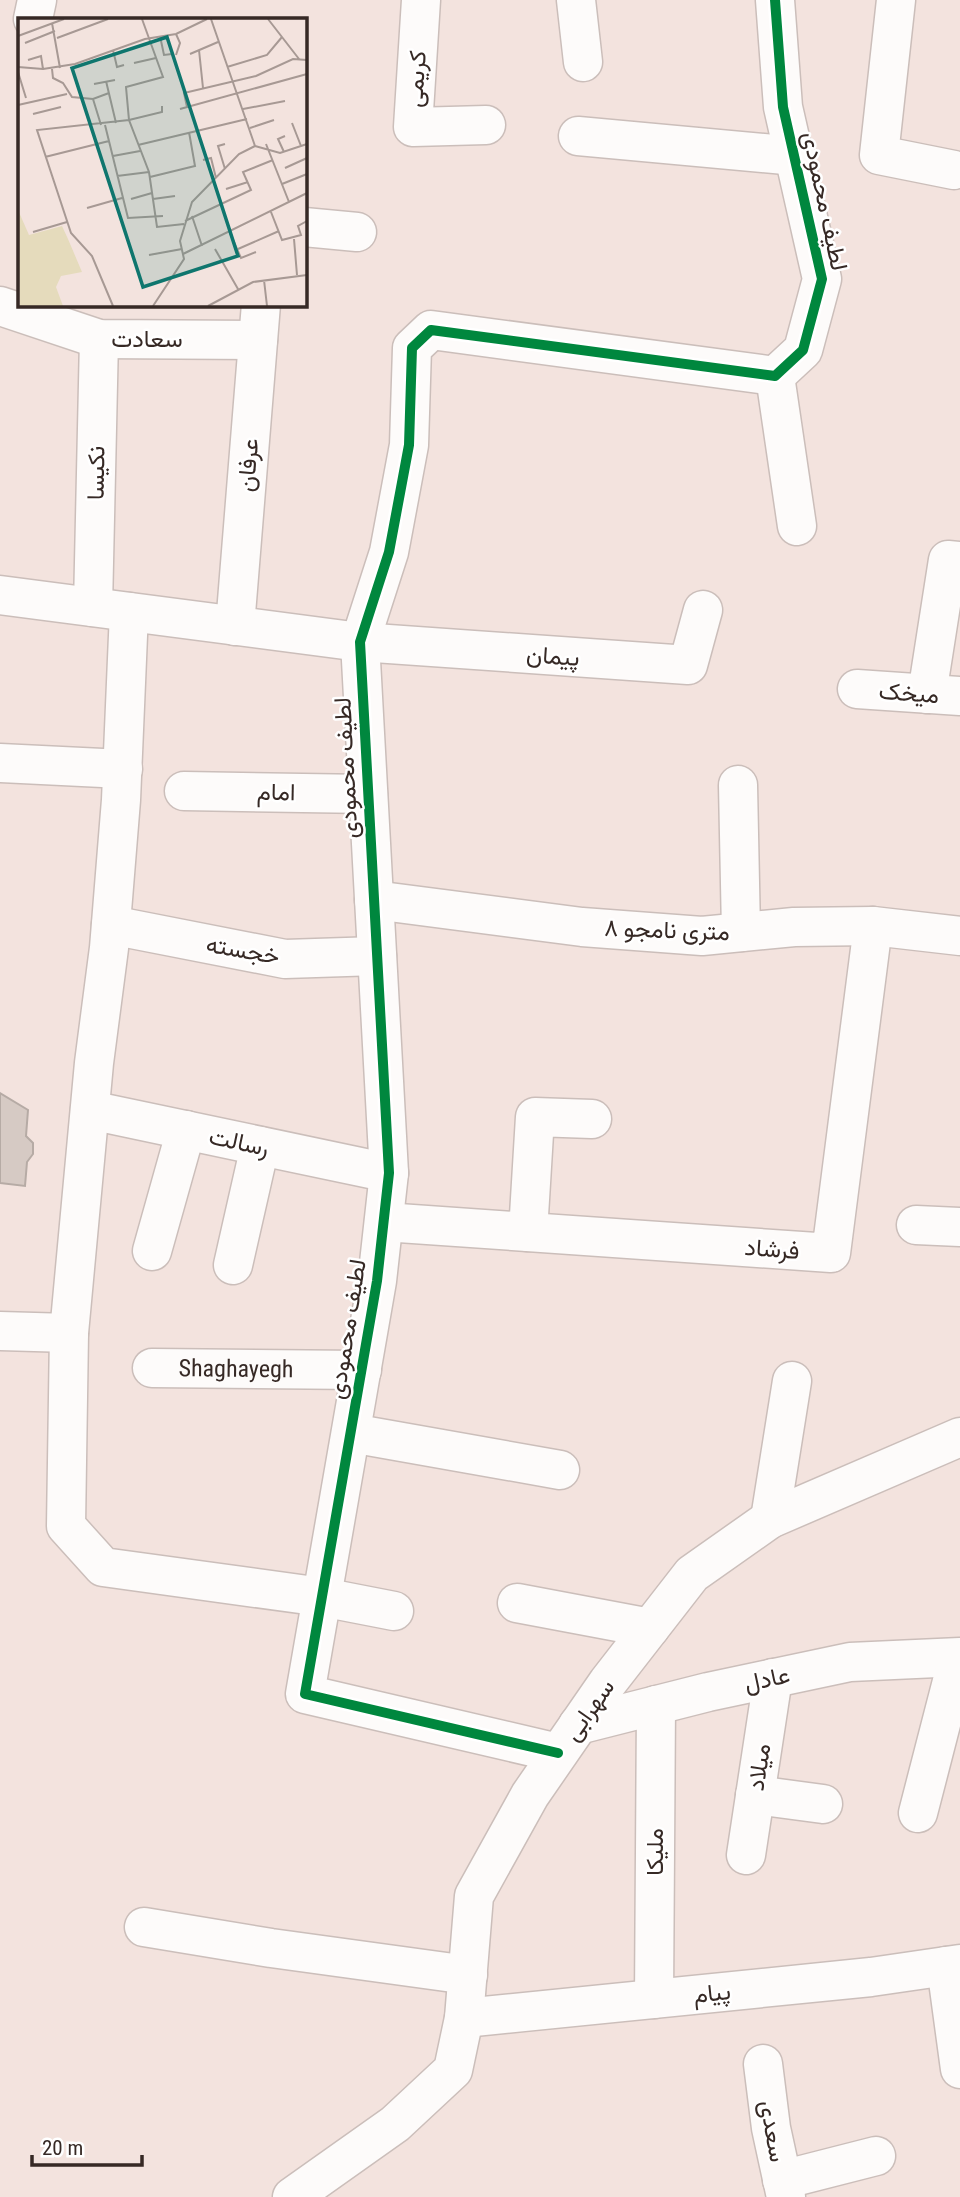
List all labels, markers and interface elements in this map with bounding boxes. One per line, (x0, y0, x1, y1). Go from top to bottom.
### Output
inset map (18, 18, 306, 306)
street label: کریمی (400, 50, 433, 109)
street label: لطیف محمودی (796, 129, 853, 273)
street label: سعادت (111, 325, 183, 353)
street label: عرفان (232, 437, 265, 493)
street label: نکیسا (82, 446, 110, 500)
street label: پیمان (525, 640, 581, 674)
street label: میخک (878, 677, 940, 709)
street label: لطیف محمودی (328, 696, 365, 839)
street label: امام (256, 778, 296, 808)
street label: ۸ متری نامجو (604, 914, 730, 947)
street label: خجسته (204, 930, 282, 970)
street label: رسالت (206, 1122, 272, 1163)
street label: فرشاد (743, 1233, 800, 1266)
street label: لطیف محمودی (322, 1257, 373, 1401)
street label: Shaghayegh (178, 1354, 294, 1383)
street label: عادل (742, 1661, 792, 1697)
street label: سهرابی (558, 1674, 621, 1747)
street label: میلاد (741, 1741, 777, 1793)
street label: ملیکا (641, 1828, 669, 1876)
street label: پیام (692, 1977, 732, 2011)
street label: سعدی (754, 2098, 792, 2164)
scale bar (32, 2124, 142, 2168)
text: 20 m (42, 2136, 83, 2160)

